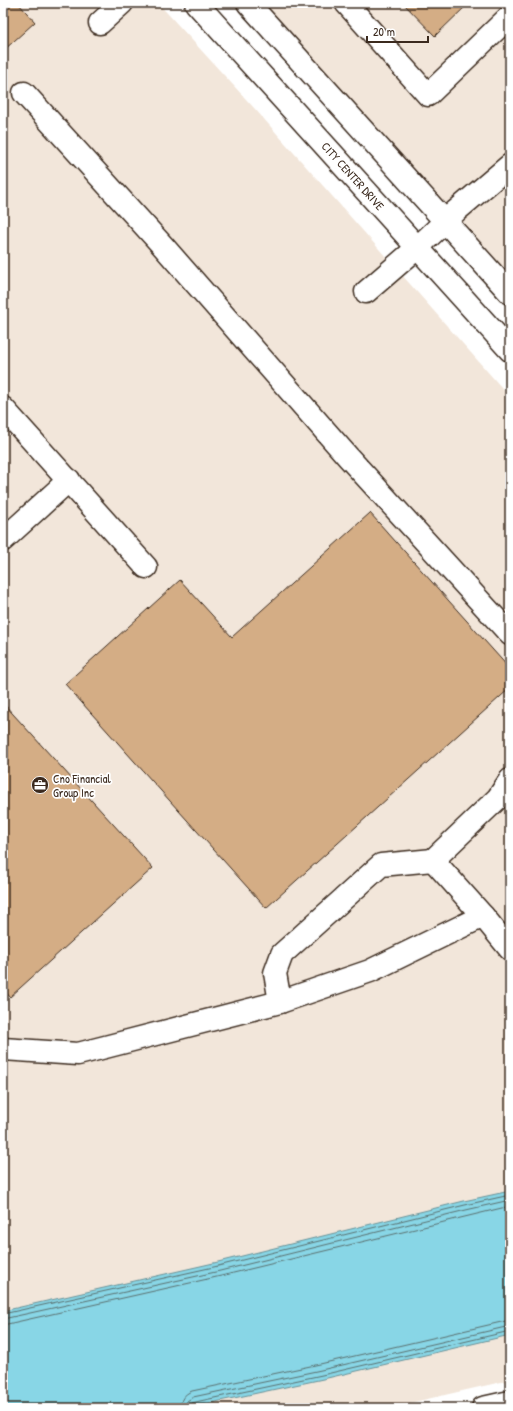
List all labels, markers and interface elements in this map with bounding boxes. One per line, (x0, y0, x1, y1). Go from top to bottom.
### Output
scale bar (367, 18, 428, 44)
text: 20 m (373, 23, 395, 40)
street label: CITY CENTER DRIVE (318, 138, 389, 214)
place label: Cno Financial Group Inc (53, 770, 111, 801)
office icon: Cno Financial Group Inc (30, 775, 50, 795)

